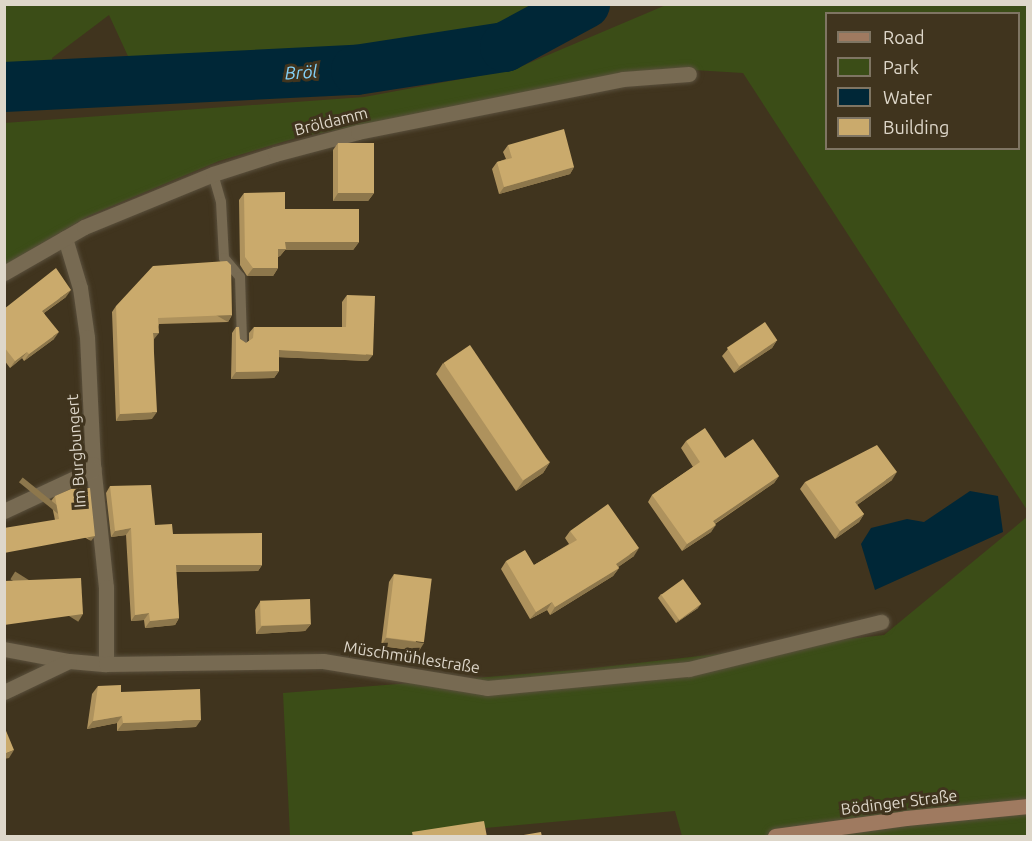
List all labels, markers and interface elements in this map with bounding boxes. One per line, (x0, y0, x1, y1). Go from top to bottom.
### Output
legend (825, 12, 1020, 150)
text: Road (883, 27, 925, 47)
text: Park (883, 57, 919, 77)
water label: Bröl (284, 60, 318, 84)
text: Water (883, 87, 932, 107)
street label: Bröldamm (292, 103, 370, 139)
text: Building (883, 117, 949, 137)
street label: Im Burgbungert (62, 393, 90, 509)
street label: Müschmühlestraße (343, 637, 481, 677)
street label: Bödinger Straße (840, 785, 958, 819)

